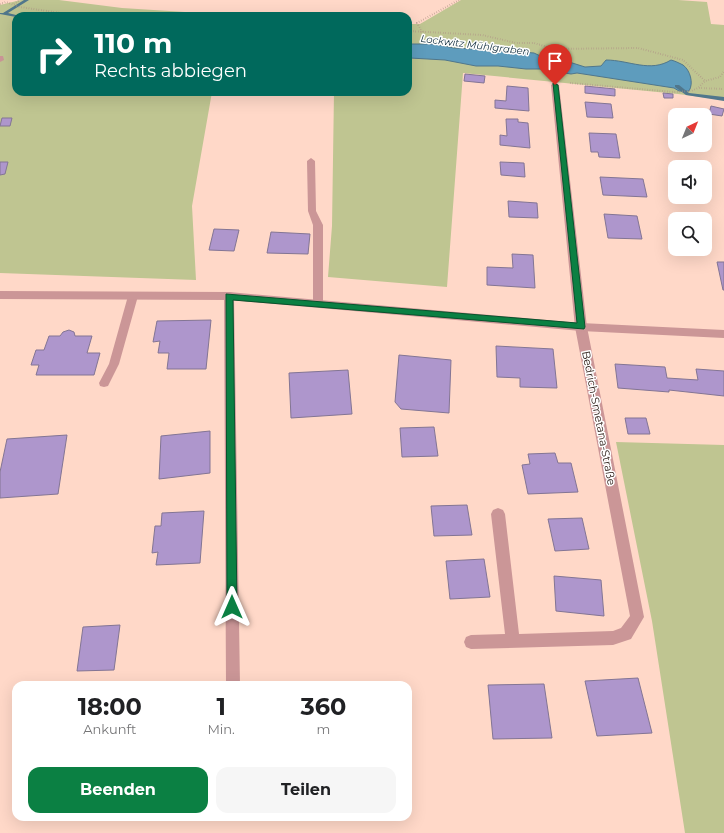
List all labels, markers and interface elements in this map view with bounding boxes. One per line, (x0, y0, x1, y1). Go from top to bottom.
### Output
text: 110 m (94, 26, 172, 60)
icon: right (28, 28, 80, 80)
water label: Lockwitz Mühlgraben (420, 32, 530, 58)
pin (538, 44, 572, 85)
icon: arrive (544, 50, 566, 72)
text: Rechts abbiegen (94, 60, 247, 82)
north arrow (668, 108, 712, 152)
map controls (668, 108, 712, 256)
button: sound (668, 160, 712, 204)
button: search (668, 212, 712, 256)
street label: Bedrich-Smetana-Straße (579, 350, 619, 487)
position arrow (211, 586, 253, 628)
text: 18:00 (78, 692, 142, 721)
text: 1 (216, 692, 226, 721)
text: 360 (301, 692, 346, 721)
text: Ankunft (83, 721, 136, 737)
text: Min. (207, 721, 235, 737)
text: m (317, 721, 330, 737)
button: Beenden (28, 767, 208, 813)
button: Teilen (216, 767, 396, 813)

